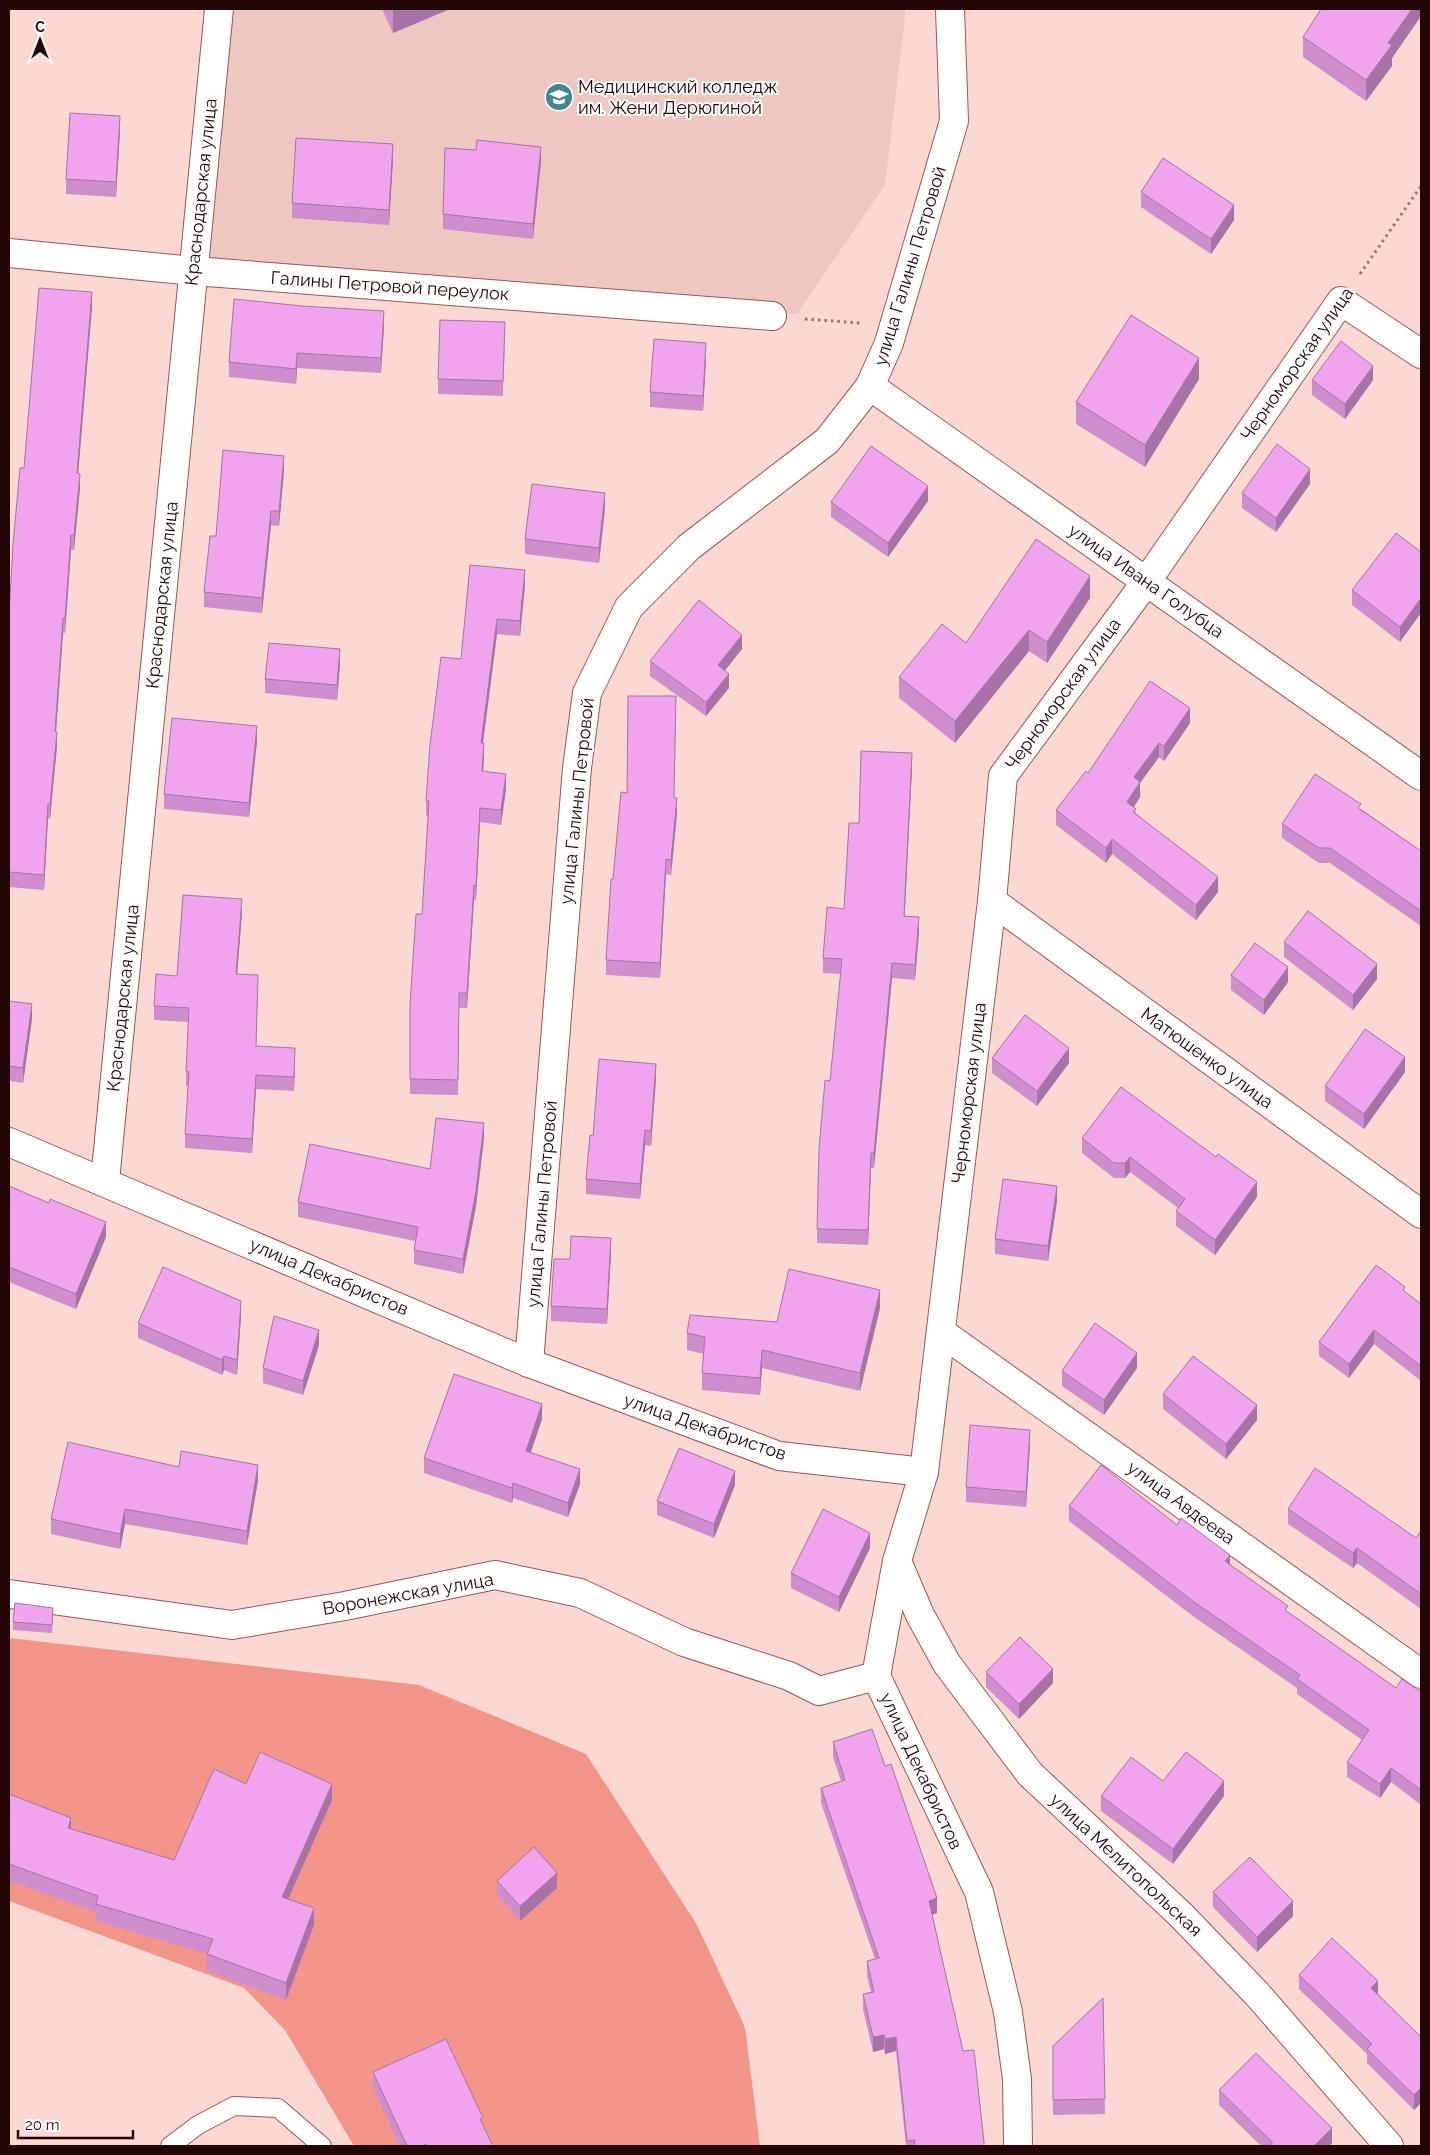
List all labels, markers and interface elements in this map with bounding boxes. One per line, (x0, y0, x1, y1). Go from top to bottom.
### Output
north arrow (15, 15, 65, 65)
text: С (35, 19, 45, 35)
place label: Медицинский колледж им. Жени Дерюгиной (578, 76, 777, 118)
school or university icon: Медицинский колледж им. Жени Дерюгиной (544, 82, 574, 112)
street label: Краснодарская улица (180, 97, 221, 287)
street label: улица Галины Петровой (869, 163, 950, 368)
street label: Галины Петровой переулок (270, 267, 510, 304)
street label: Черноморская улица (1236, 283, 1357, 444)
street label: Краснодарская улица (141, 500, 182, 690)
street label: улица Ивана Голубца (1065, 519, 1228, 642)
street label: Черноморская улица (1001, 614, 1125, 774)
street label: улица Галины Петровой (555, 697, 598, 905)
street label: Краснодарская улица (102, 903, 143, 1093)
street label: Черноморская улица (947, 1001, 990, 1185)
street label: Матюшенко улица (1137, 1003, 1277, 1113)
street label: улица Галины Петровой (522, 1100, 561, 1308)
street label: улица Декабристов (247, 1234, 412, 1319)
street label: улица Декабристов (621, 1389, 789, 1464)
street label: улица Авдеева (1123, 1457, 1239, 1549)
street label: Воронежская улица (321, 1568, 495, 1619)
street label: улица Декабристов (876, 1689, 967, 1852)
street label: улица Мелитопольская (1046, 1789, 1207, 1941)
scale bar (18, 2108, 132, 2140)
text: 20 m (25, 2116, 60, 2134)

